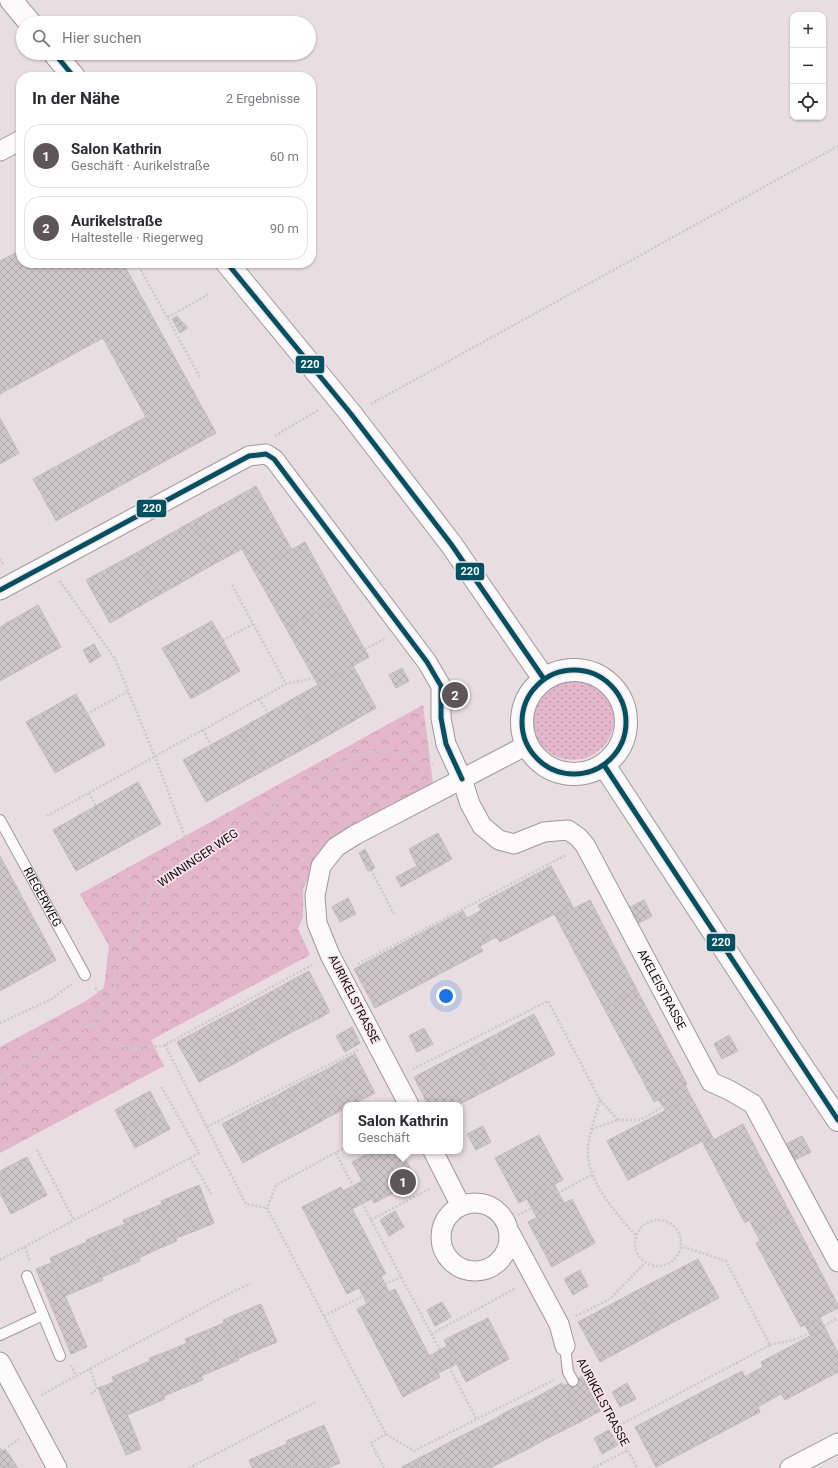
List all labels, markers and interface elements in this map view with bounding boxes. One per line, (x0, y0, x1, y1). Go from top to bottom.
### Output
map controls (790, 12, 826, 120)
button: + (790, 12, 826, 48)
search box (16, 16, 316, 60)
icon: search (30, 27, 52, 49)
text: Hier suchen (62, 29, 141, 47)
button: − (790, 48, 826, 84)
button: locate (790, 84, 826, 120)
text: In der Nähe (32, 88, 120, 108)
text: 2 Ergebnisse (226, 91, 300, 106)
text: Salon Kathrin (71, 140, 162, 158)
text: 1 (42, 149, 50, 164)
text: 60 m (270, 149, 299, 164)
text: Geschäft · Aurikelstraße (71, 158, 210, 173)
text: Aurikelstraße (71, 212, 162, 230)
text: 2 (42, 221, 50, 236)
text: 90 m (270, 221, 299, 236)
text: Haltestelle · Riegerweg (71, 230, 203, 245)
line badge: 220 (295, 355, 325, 374)
text: 220 (301, 358, 319, 371)
line badge: 220 (136, 499, 167, 518)
text: 220 (143, 502, 161, 515)
line badge: 220 (455, 562, 485, 581)
text: 220 (461, 565, 479, 578)
pin: 2 (442, 680, 468, 710)
street label: WINNINGER WEG (155, 826, 241, 890)
street label: RIEGERWEG (20, 865, 64, 929)
line badge: 220 (706, 933, 736, 952)
text: 220 (712, 936, 730, 949)
street label: AKELEISTRASSE (635, 947, 689, 1032)
street label: AURIKELSTRASSE (326, 952, 382, 1046)
your location (436, 986, 456, 1006)
popup (343, 1102, 463, 1154)
text: Salon Kathrin (358, 1112, 448, 1130)
text: Geschäft (358, 1130, 410, 1145)
pin: 1 (390, 1167, 416, 1197)
street label: AURIKELSTRASSE (574, 1356, 632, 1449)

